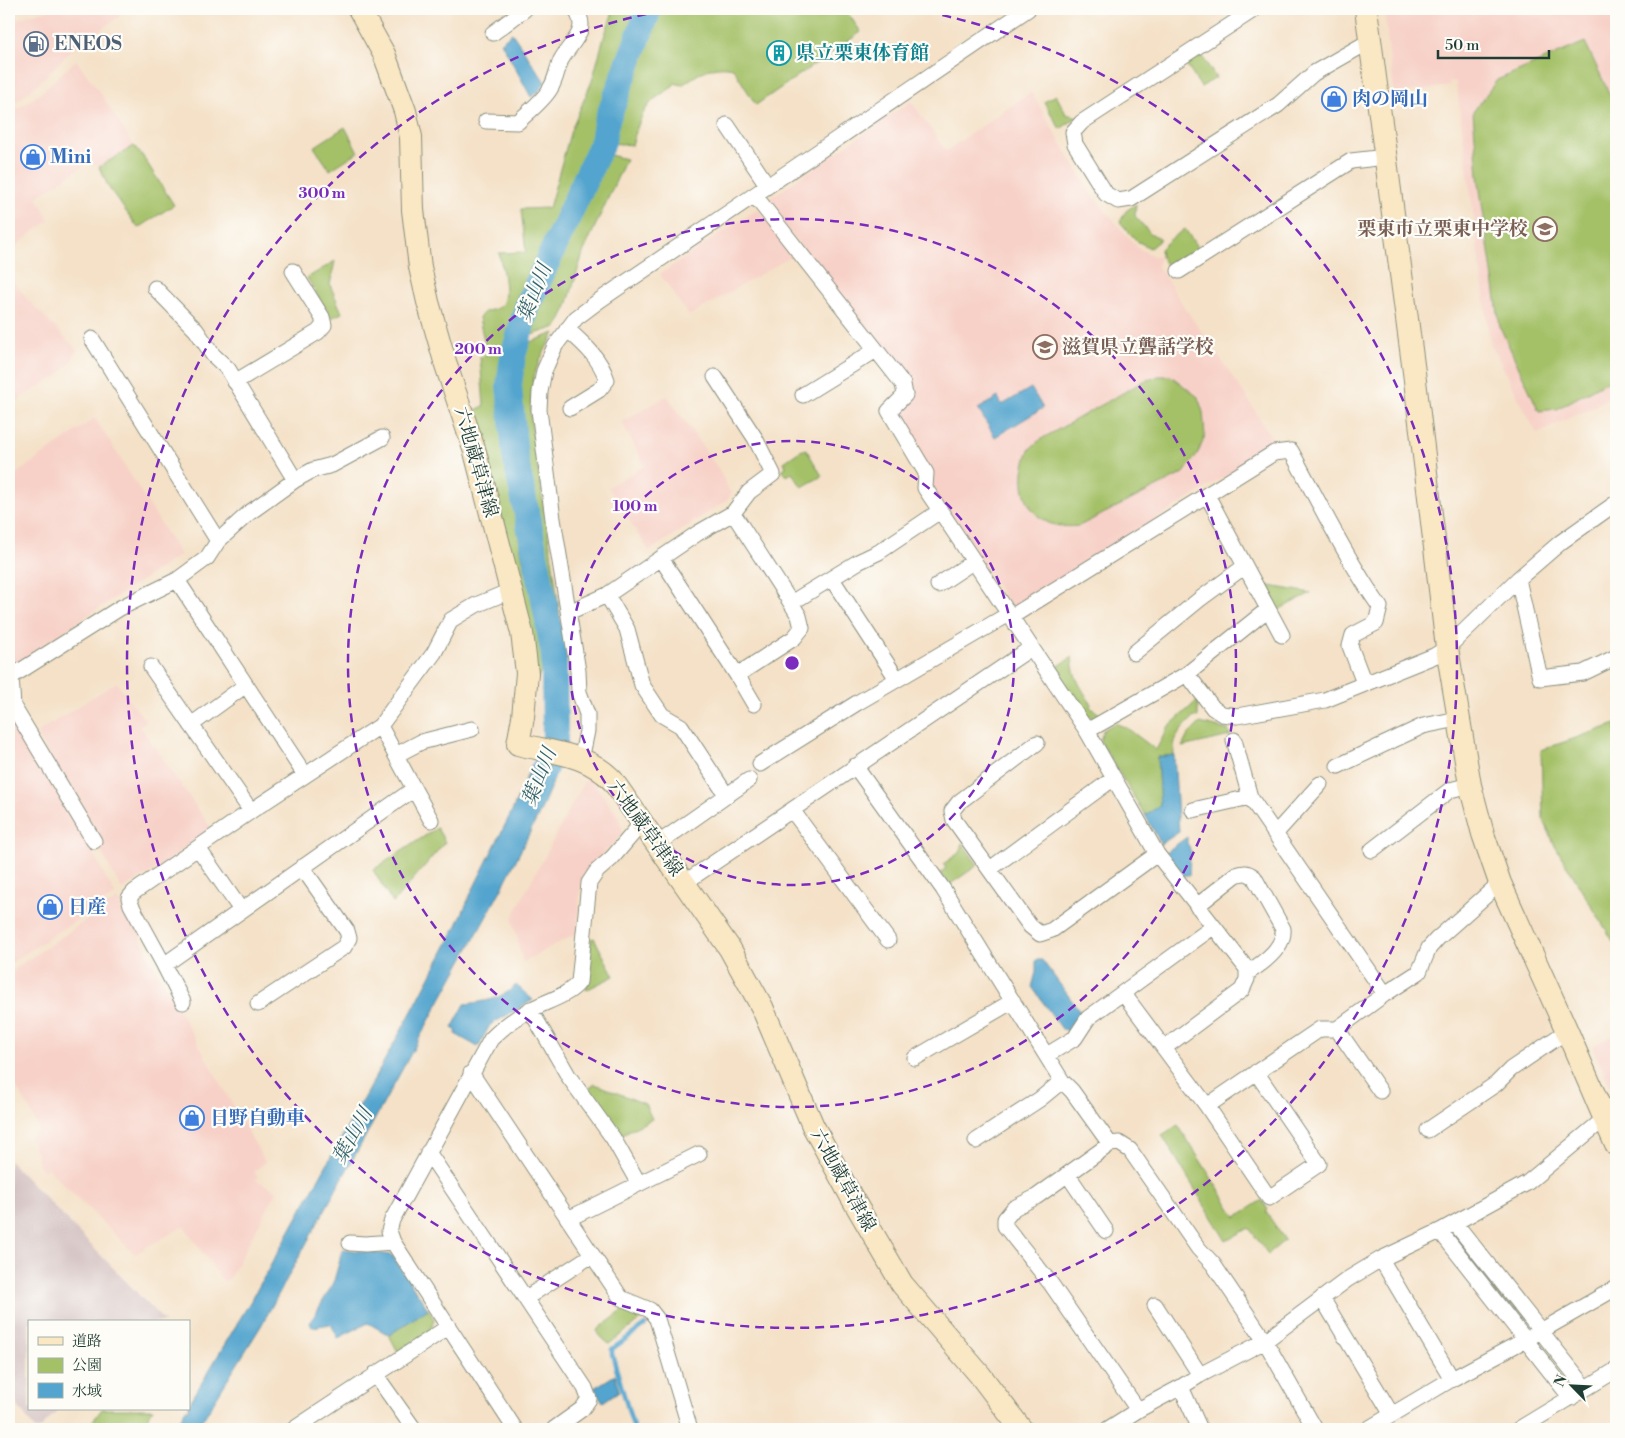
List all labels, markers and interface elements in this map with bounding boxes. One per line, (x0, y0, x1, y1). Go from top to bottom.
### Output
scale bar (1438, 28, 1549, 60)
fuel station icon: ENEOS (23, 31, 49, 57)
place label: ENEOS (54, 32, 122, 56)
text: 50 m (1445, 36, 1479, 55)
building icon: 県立栗東体育館 (766, 40, 792, 66)
place label: 県立栗東体育館 (796, 41, 929, 65)
shop icon: 肉の岡山 (1321, 86, 1347, 112)
place label: 肉の岡山 (1352, 87, 1428, 111)
shop icon: Mini (20, 144, 46, 170)
place label: Mini (50, 145, 91, 169)
text: 300 m (299, 184, 346, 203)
school or university icon: 栗東市立栗東中学校 (1532, 216, 1558, 242)
place label: 栗東市立栗東中学校 (1357, 217, 1528, 241)
water label: 葉山川 (512, 259, 559, 325)
school or university icon: 滋賀県立聾話学校 (1032, 334, 1058, 360)
place label: 滋賀県立聾話学校 (1062, 335, 1214, 359)
text: 200 m (454, 340, 502, 359)
street label: 六地蔵草津線 (449, 404, 503, 520)
text: 100 m (613, 497, 658, 516)
centre of rings (783, 654, 801, 672)
water label: 葉山川 (517, 743, 564, 809)
street label: 六地蔵草津線 (602, 775, 688, 881)
shop icon: 日産 (37, 894, 63, 920)
place label: 日産 (68, 895, 106, 919)
water label: 葉山川 (328, 1102, 379, 1168)
shop icon: 日野自動車 (179, 1105, 205, 1131)
place label: 日野自動車 (210, 1106, 305, 1130)
street label: 六地蔵草津線 (805, 1124, 881, 1236)
legend (28, 1320, 190, 1410)
text: 道路 (72, 1332, 102, 1351)
text: 公園 (72, 1356, 102, 1375)
north arrow (1548, 1360, 1598, 1410)
text: N (1551, 1372, 1572, 1390)
text: 水域 (72, 1382, 102, 1401)

